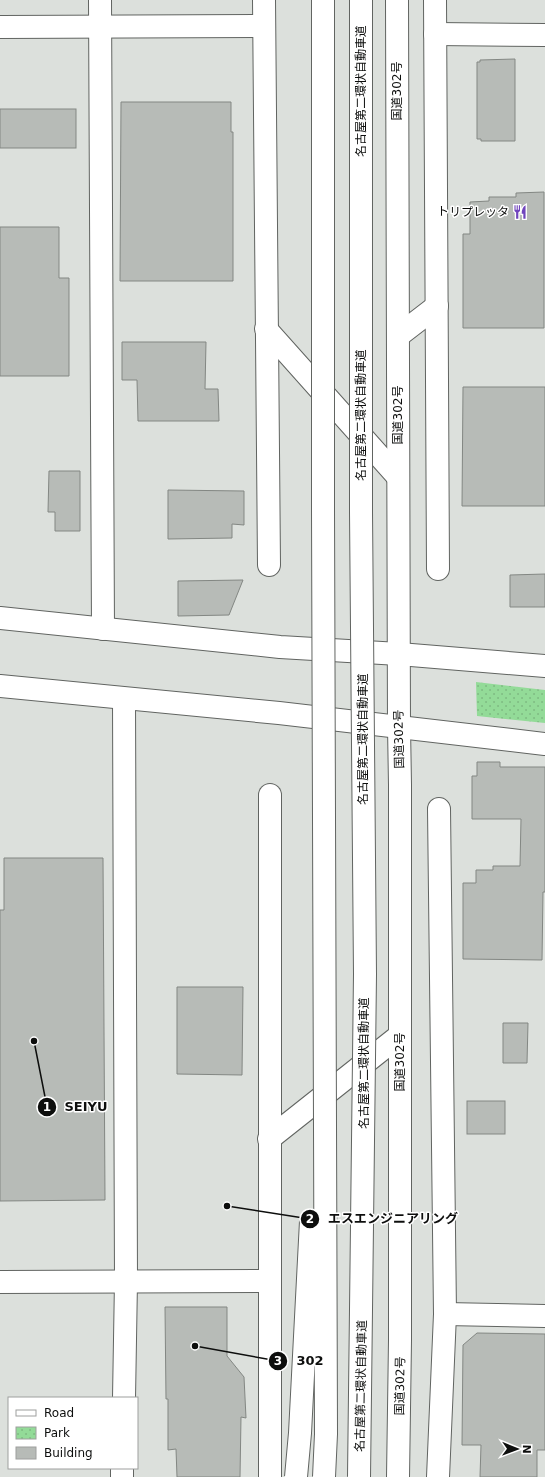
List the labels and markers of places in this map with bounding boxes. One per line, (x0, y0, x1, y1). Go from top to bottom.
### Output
restaurant icon: トリプレッタ (512, 204, 528, 220)
place label: トリプレッタ (437, 205, 509, 219)
callout: SEIYU (37, 1094, 116, 1119)
callout: エスエンジニアリング (300, 1206, 466, 1231)
callout: 302 (268, 1348, 332, 1373)

